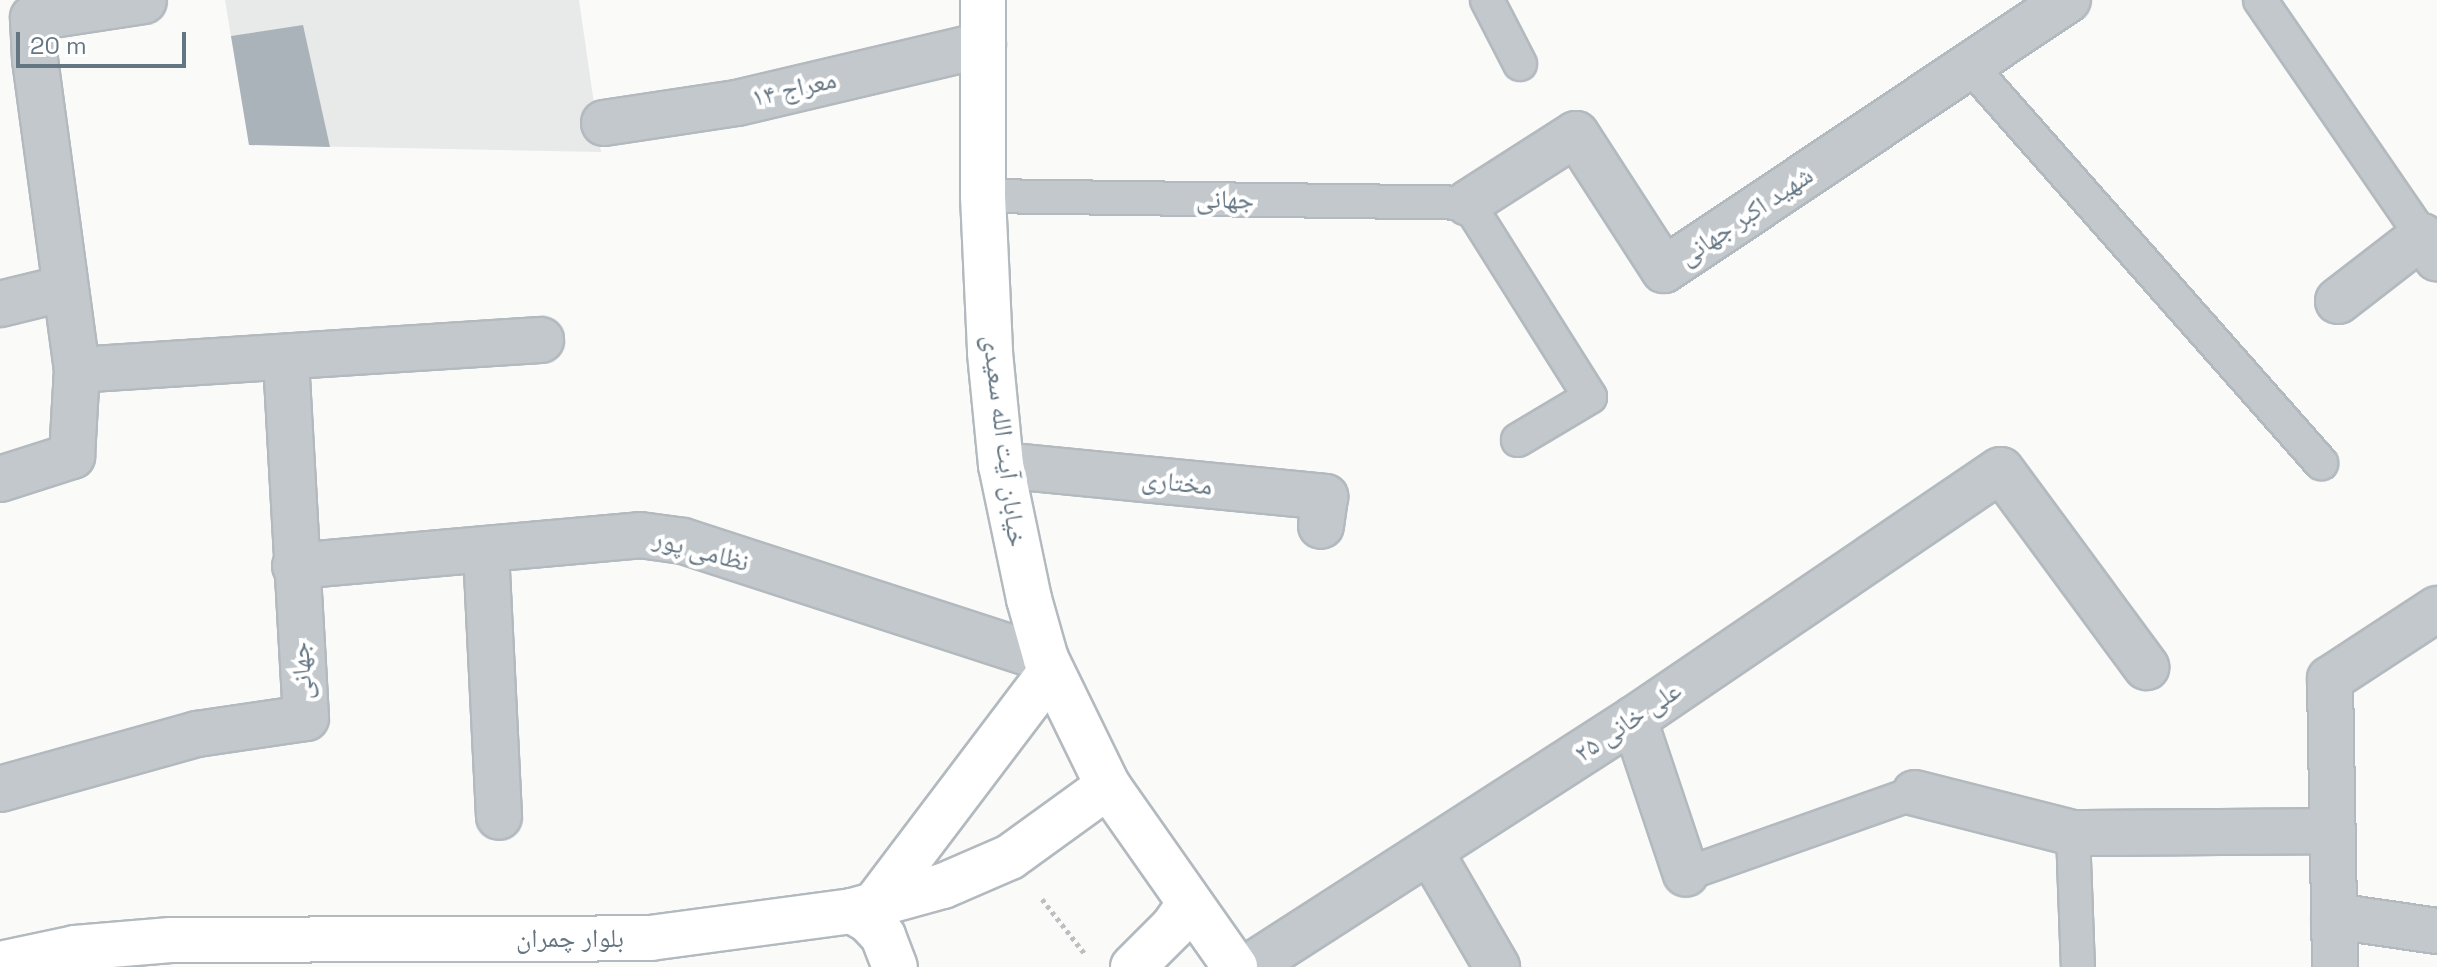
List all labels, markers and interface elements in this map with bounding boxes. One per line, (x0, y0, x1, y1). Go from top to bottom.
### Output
scale bar (20, 16, 190, 66)
text: 20 m (30, 30, 87, 61)
street label: معراج ۱۴ (749, 64, 839, 114)
street label: شهید اکبر جهانی (1673, 160, 1819, 272)
street label: جهانی (1196, 184, 1254, 216)
street label: خیابان آیت الله سعیدی (976, 333, 1032, 549)
street label: مختاری (1140, 464, 1214, 502)
street label: نظامی پور (650, 523, 752, 579)
street label: جهانی (284, 641, 320, 701)
street label: علی خانی ۲۵ (1569, 675, 1687, 769)
street label: بلوار چمران (516, 923, 624, 955)

